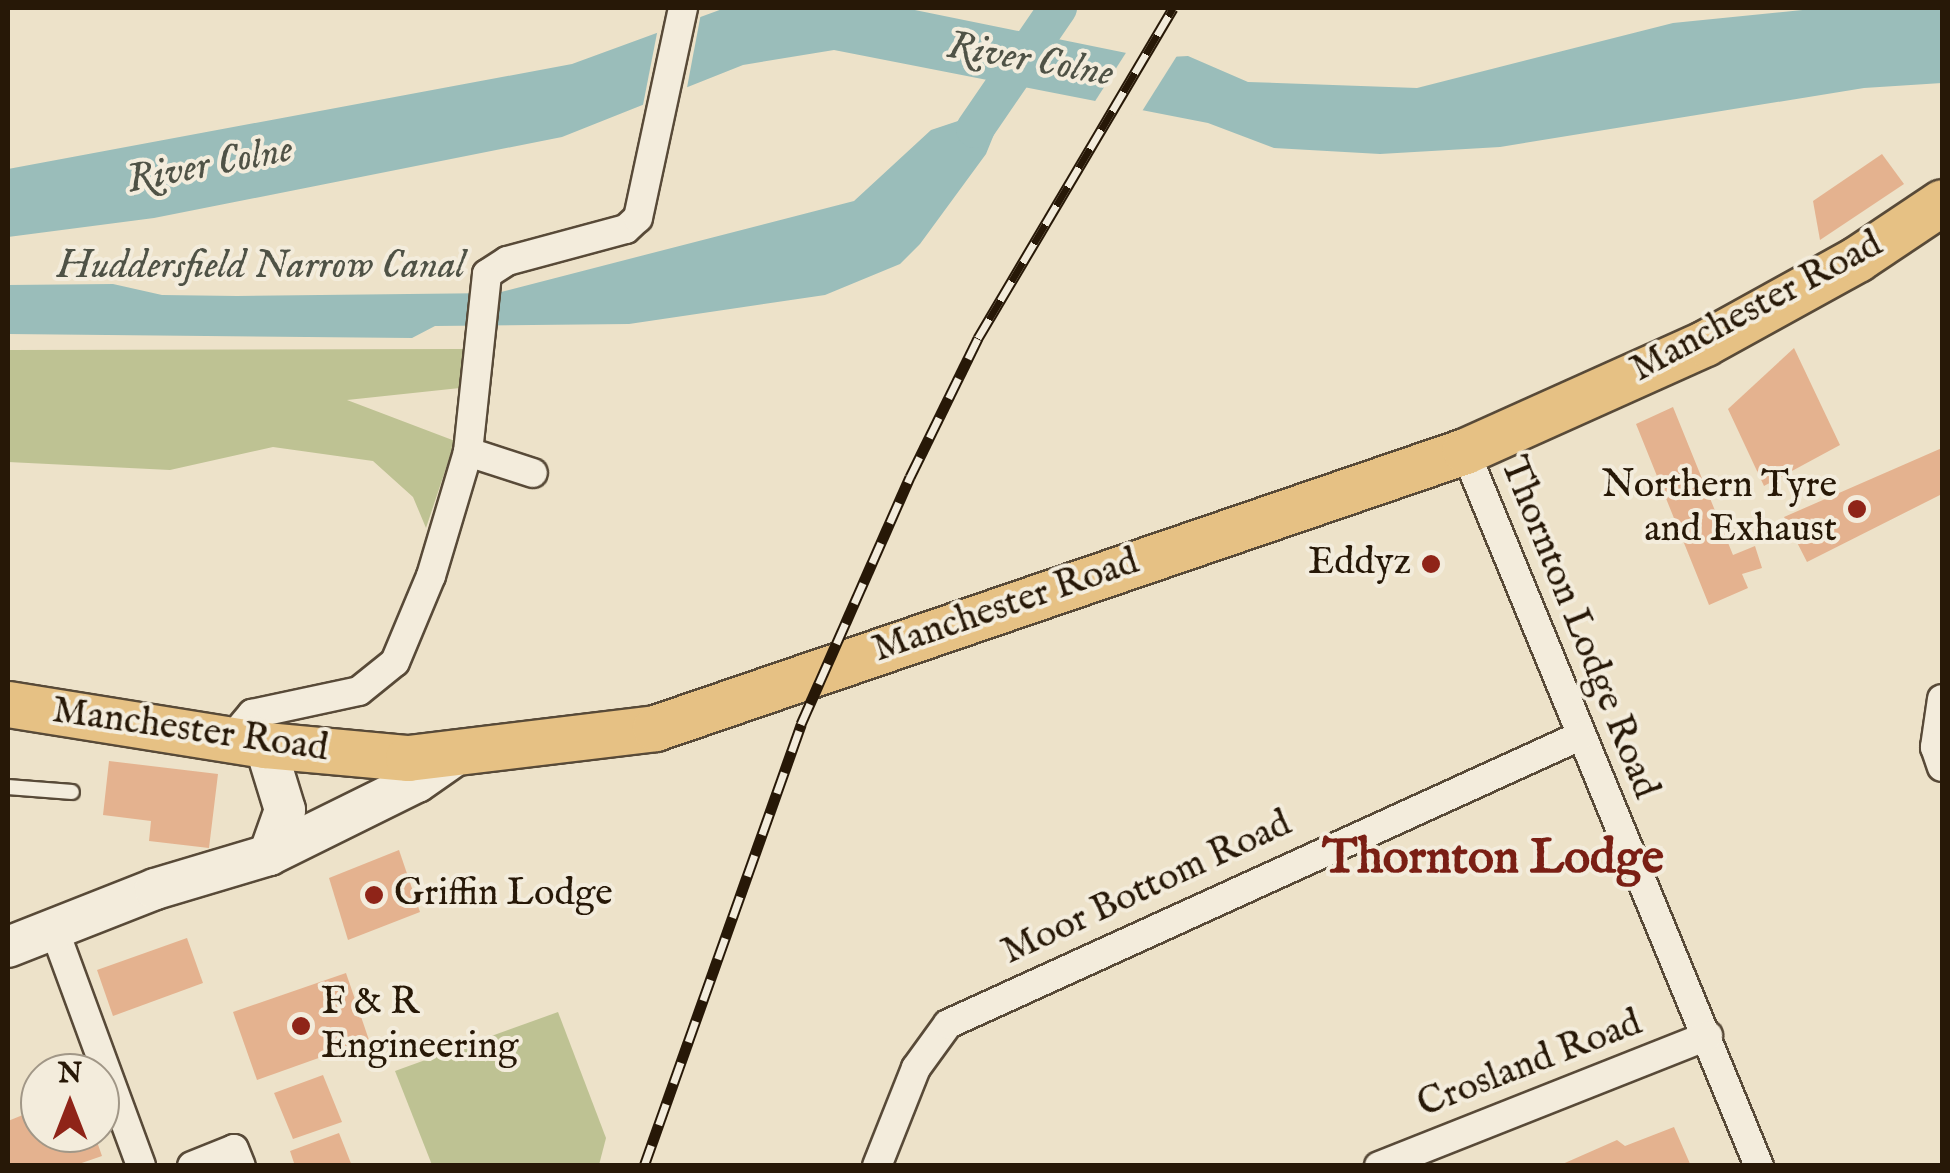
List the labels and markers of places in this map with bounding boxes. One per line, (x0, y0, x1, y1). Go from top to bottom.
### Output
place label: Northern Tyre and Exhaust (1602, 464, 1837, 554)
marker: Northern Tyre and Exhaust (1846, 498, 1868, 520)
place label: Eddyz (1308, 541, 1411, 587)
marker: Eddyz (1420, 553, 1442, 575)
place label: Griffin Lodge (394, 872, 613, 918)
marker: Griffin Lodge (363, 884, 385, 906)
place label: F & R Engineering (321, 981, 518, 1070)
marker: F & R Engineering (290, 1015, 312, 1037)

